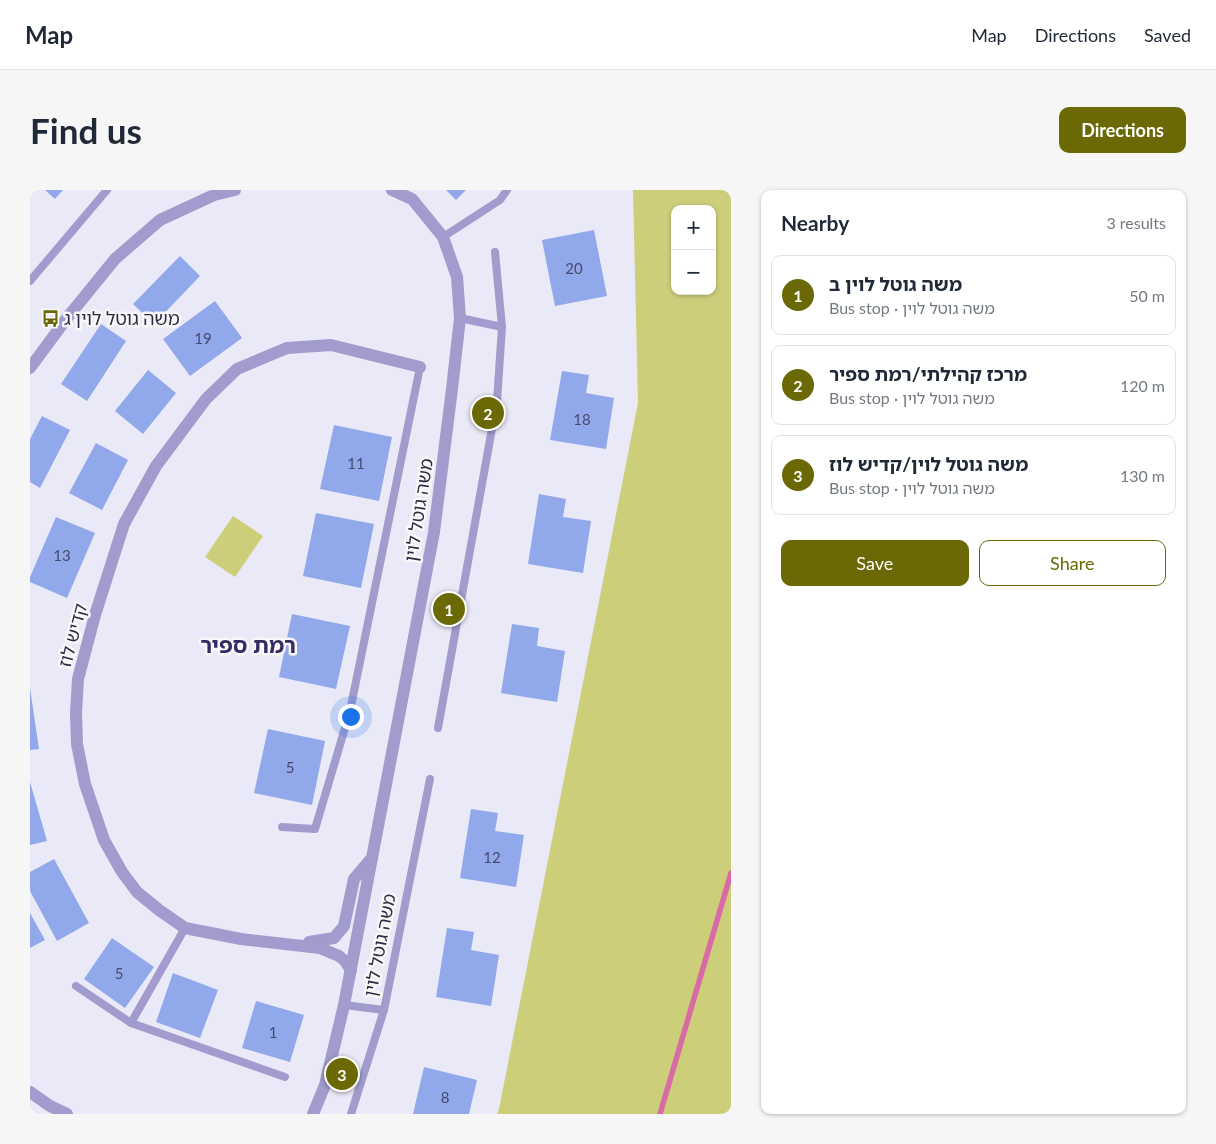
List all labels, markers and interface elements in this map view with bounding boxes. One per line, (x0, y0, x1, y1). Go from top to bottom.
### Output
text: Map (25, 20, 73, 49)
text: Map (971, 24, 1007, 46)
text: Directions (1035, 24, 1116, 46)
text: Saved (1144, 24, 1191, 46)
button: Directions (1059, 107, 1186, 153)
text: Find us (30, 109, 142, 151)
map controls (671, 205, 716, 295)
button: + (671, 205, 716, 250)
text: Nearby (781, 210, 849, 235)
text: 3 results (1106, 213, 1166, 232)
button: − (671, 250, 716, 295)
house number: 20 (565, 259, 583, 277)
text: משה גוטל לוין ב (829, 272, 962, 295)
text: 1 (793, 286, 803, 305)
text: 50 m (1129, 286, 1165, 305)
text: Bus stop · משה גוטל לוין (829, 298, 995, 317)
place label: משה גוטל לוין ג (64, 307, 180, 329)
bus stop icon: משה גוטל לוין ג (40, 308, 60, 328)
house number: 19 (194, 329, 212, 347)
text: מרכז קהילתי/רמת ספיר (829, 362, 1027, 385)
text: 2 (793, 376, 803, 395)
text: 120 m (1120, 376, 1165, 395)
text: Bus stop · משה גוטל לוין (829, 388, 995, 407)
pin: 2 (472, 394, 504, 432)
house number: 18 (573, 410, 591, 428)
text: משה גוטל לוין/קדיש לוז (829, 452, 1028, 475)
house number: 11 (347, 454, 365, 472)
street label: משה גוטל לוין (399, 457, 437, 563)
text: 3 (793, 466, 803, 485)
text: 130 m (1120, 466, 1165, 485)
text: Bus stop · משה גוטל לוין (829, 478, 995, 497)
button: Save (781, 540, 969, 586)
button: Share (979, 540, 1166, 586)
house number: 13 (53, 546, 71, 564)
pin: 1 (433, 590, 465, 628)
street label: קדיש לוז (53, 601, 91, 669)
district label: רמת ספיר (200, 631, 296, 658)
your location (338, 704, 364, 730)
house number: 5 (286, 758, 294, 776)
house number: 12 (483, 848, 501, 866)
street label: משה גוטל לוין (358, 892, 400, 998)
house number: 5 (115, 964, 123, 982)
house number: 1 (269, 1023, 277, 1041)
pin: 3 (326, 1055, 358, 1093)
house number: 8 (441, 1088, 449, 1106)

